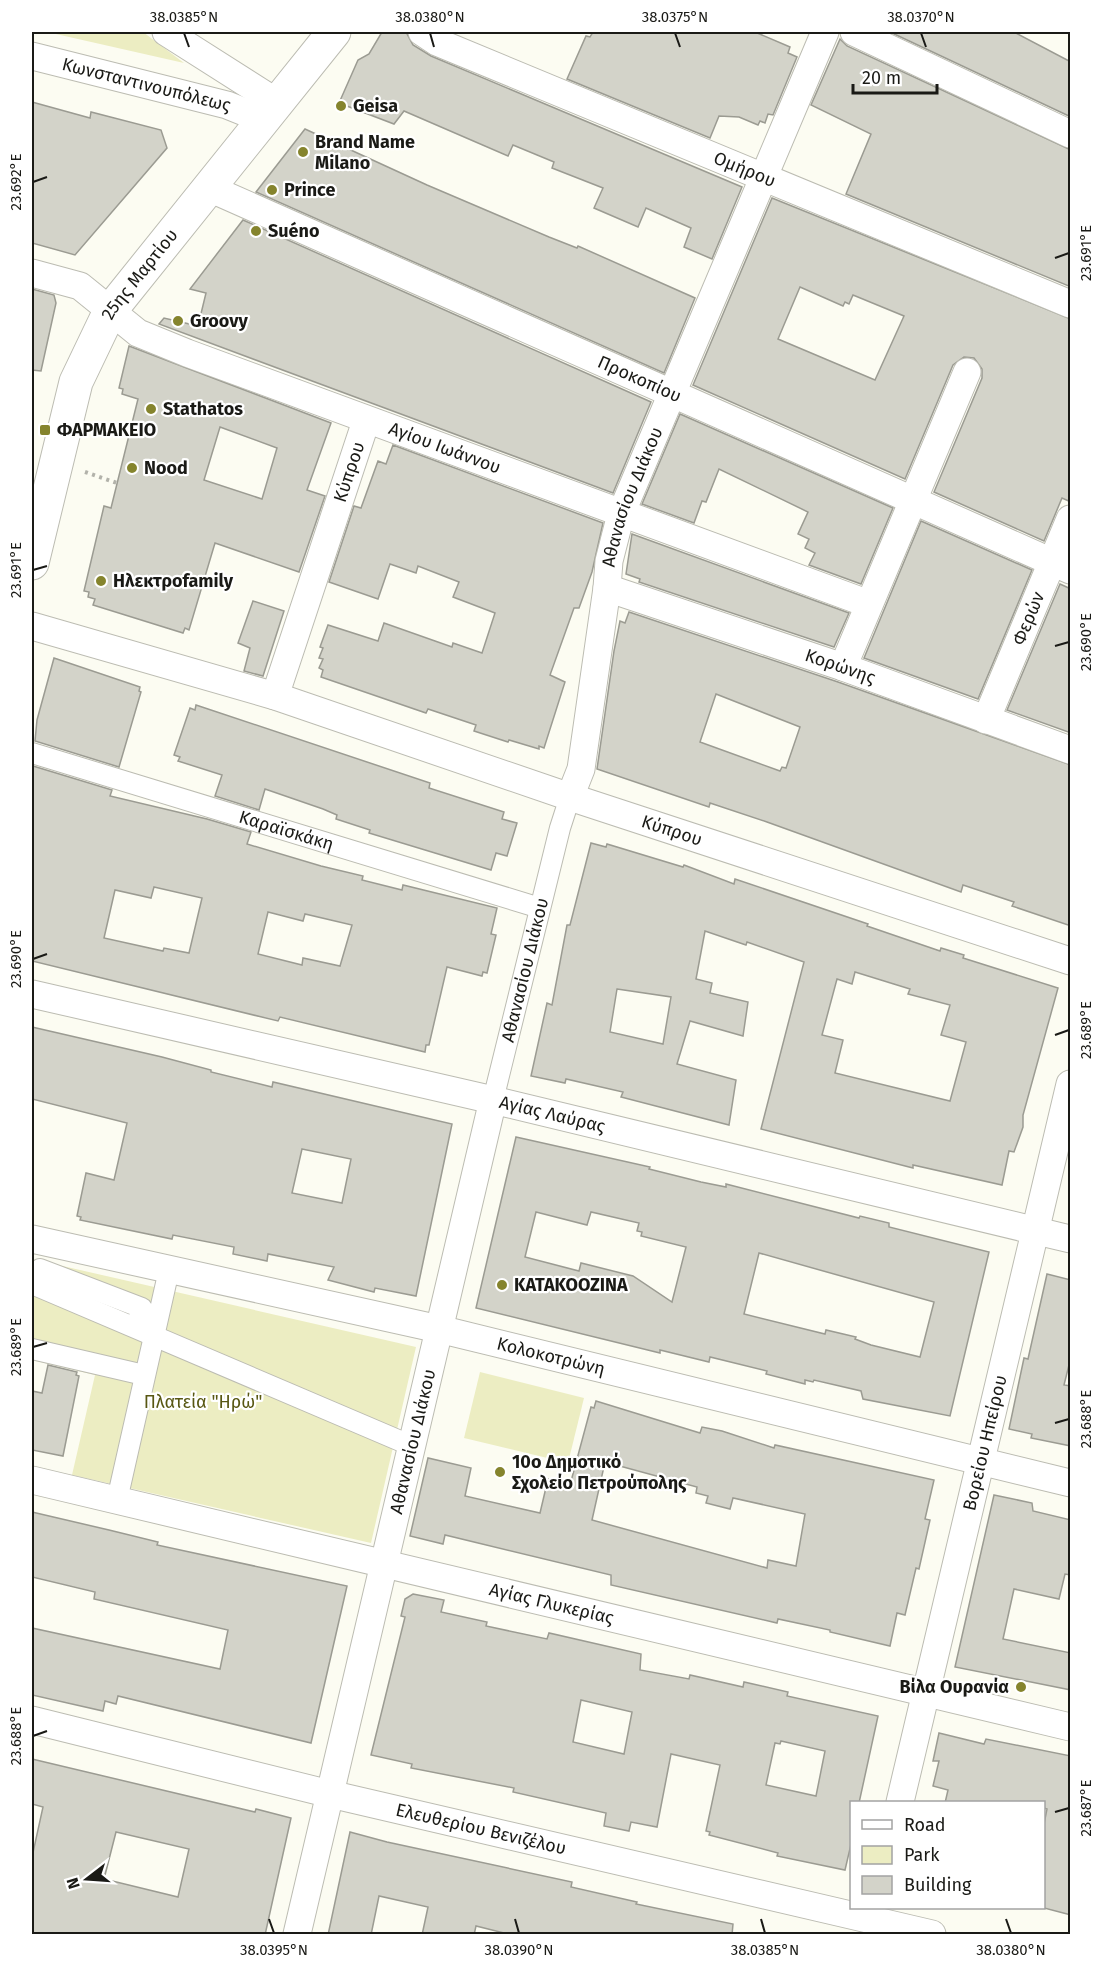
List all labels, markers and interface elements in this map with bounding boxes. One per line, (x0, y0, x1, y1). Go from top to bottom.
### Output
text: 38.0385°N (150, 8, 218, 26)
text: 38.0380°N (395, 8, 465, 26)
text: 38.0375°N (642, 8, 708, 26)
text: 38.0370°N (887, 8, 955, 26)
street label: Κωνσταντινουπόλεως (60, 53, 234, 117)
scale bar (853, 57, 937, 95)
text: 20 m (862, 67, 901, 89)
place label: Geisa (353, 95, 398, 117)
marker: Geisa (334, 99, 348, 113)
place label: Brand Name Milano (315, 131, 415, 174)
marker: Brand Name Milano (296, 145, 310, 159)
street label: Ομήρου (710, 147, 779, 192)
text: 23.692°E (7, 154, 25, 210)
place label: Prince (284, 179, 335, 201)
marker: Prince (265, 183, 279, 197)
place label: Suéno (268, 220, 319, 242)
street label: 25ης Μαρτίου (97, 224, 183, 323)
marker: Suéno (249, 224, 263, 238)
text: 23.691°E (1077, 225, 1095, 281)
place label: Groovy (190, 310, 248, 332)
marker: Groovy (171, 314, 185, 328)
street label: Προκοπίου (594, 351, 685, 407)
place label: Stathatos (163, 398, 243, 420)
marker: Stathatos (144, 402, 158, 416)
street label: Αγίου Ιωάννου (386, 417, 504, 479)
place label: ΦΑΡΜΑΚΕΙΟ (57, 419, 156, 441)
marker: ΦΑΡΜΑΚΕΙΟ (38, 423, 52, 437)
street label: Αθανασίου Διάκου (598, 424, 668, 568)
street label: Κύπρου (329, 439, 369, 505)
place label: Nood (144, 457, 188, 479)
marker: Nood (125, 461, 139, 475)
text: 23.691°E (7, 542, 25, 598)
place label: Ηλεκτροfamily (113, 570, 234, 592)
marker: Ηλεκτροfamily (94, 574, 108, 588)
street label: Φερών (1007, 588, 1049, 649)
text: 23.690°E (1077, 613, 1095, 671)
street label: Κορώνης (802, 644, 879, 689)
street label: Καραϊσκάκη (236, 806, 337, 855)
street label: Κύπρου (639, 810, 705, 851)
street label: Αθανασίου Διάκου (497, 895, 553, 1044)
text: 23.690°E (7, 930, 25, 988)
text: 23.689°E (1077, 1001, 1095, 1059)
street label: Αγίας Λαύρας (497, 1091, 608, 1138)
place label: ΚΑΤΑΚΟΟΖΙΝΑ (514, 1274, 628, 1296)
marker: ΚΑΤΑΚΟΟΖΙΝΑ (495, 1278, 509, 1292)
text: 23.689°E (7, 1318, 25, 1376)
street label: Κολοκοτρώνη (494, 1332, 607, 1380)
street label: Αθανασίου Διάκου (385, 1367, 440, 1516)
street label: Βορείου Ηπείρου (958, 1373, 1012, 1513)
text: 23.688°E (1077, 1390, 1095, 1448)
park label: Πλατεία "Ηρώ" (144, 1391, 262, 1413)
place label: 10ο Δημοτικό Σχολείο Πετρούπολης (512, 1451, 687, 1494)
marker: 10ο Δημοτικό Σχολείο Πετρούπολης (493, 1465, 507, 1479)
street label: Αγίας Γλυκερίας (487, 1578, 616, 1629)
place label: Βίλα Ουρανία (900, 1676, 1009, 1698)
marker: Βίλα Ουρανία (1014, 1680, 1028, 1694)
text: 23.688°E (7, 1707, 25, 1765)
text: 23.687°E (1077, 1779, 1095, 1837)
street label: Ελευθερίου Βενιζέλου (394, 1799, 568, 1860)
legend (850, 1801, 1045, 1909)
text: Road (904, 1814, 946, 1836)
text: Park (904, 1844, 940, 1866)
north arrow (57, 1849, 117, 1909)
text: Building (904, 1874, 972, 1896)
text: N (62, 1875, 84, 1891)
text: 38.0395°N (240, 1941, 308, 1959)
text: 38.0390°N (484, 1941, 554, 1959)
text: 38.0385°N (731, 1941, 799, 1959)
text: 38.0380°N (976, 1941, 1046, 1959)

